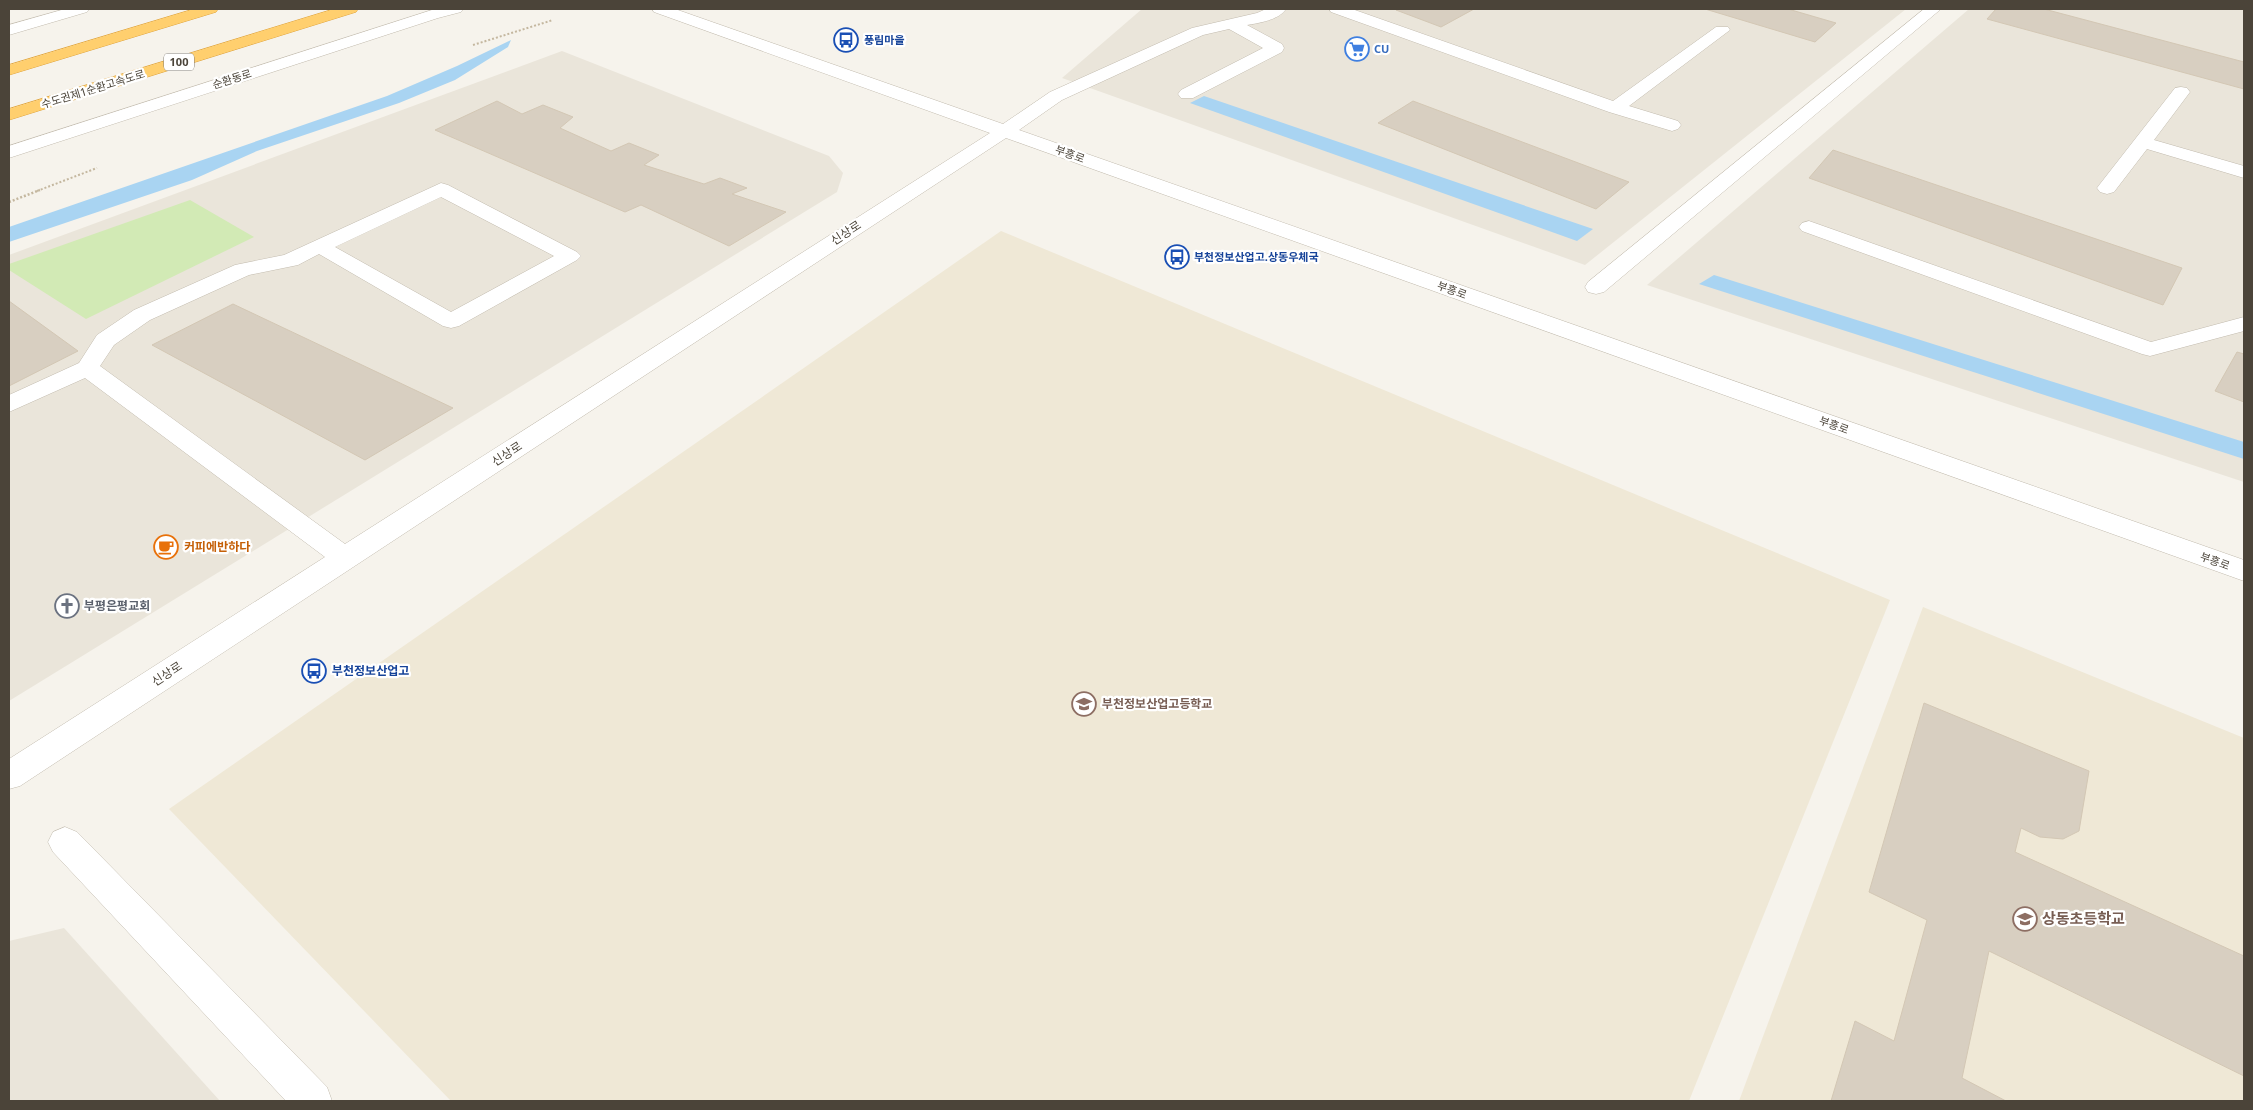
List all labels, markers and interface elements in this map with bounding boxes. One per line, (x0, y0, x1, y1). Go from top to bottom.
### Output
bus stop icon: 풍림마을 (833, 27, 859, 53)
place label: 풍림마을 (864, 32, 904, 47)
supermarket icon: CU (1344, 36, 1370, 62)
place label: CU (1374, 41, 1389, 56)
road number: 100 (164, 54, 194, 70)
street label: 순환동로 (210, 65, 253, 92)
street label: 수도권제1순환고속도로 (39, 66, 146, 111)
street label: 부흥로 (1053, 141, 1087, 166)
street label: 신상로 (827, 216, 864, 249)
bus stop icon: 부천정보산업고.상동우체국 (1164, 244, 1190, 270)
place label: 부천정보산업고.상동우체국 (1194, 249, 1319, 264)
street label: 부흥로 (1435, 277, 1469, 302)
street label: 부흥로 (1817, 412, 1851, 437)
street label: 신상로 (488, 437, 525, 470)
cafe icon: 커피에반하다 (153, 534, 179, 560)
place label: 커피에반하다 (184, 538, 250, 555)
street label: 부흥로 (2198, 548, 2232, 573)
church icon: 부평은평교회 (54, 593, 80, 619)
place label: 부평은평교회 (84, 597, 150, 614)
street label: 신상로 (148, 657, 185, 690)
bus stop icon: 부천정보산업고 (301, 658, 327, 684)
place label: 부천정보산업고 (332, 662, 409, 679)
school or university icon: 부천정보산업고등학교 (1071, 691, 1097, 717)
place label: 부천정보산업고등학교 (1102, 695, 1212, 712)
school or university icon: 상동초등학교 (2012, 906, 2038, 932)
place label: 상동초등학교 (2042, 908, 2125, 928)

